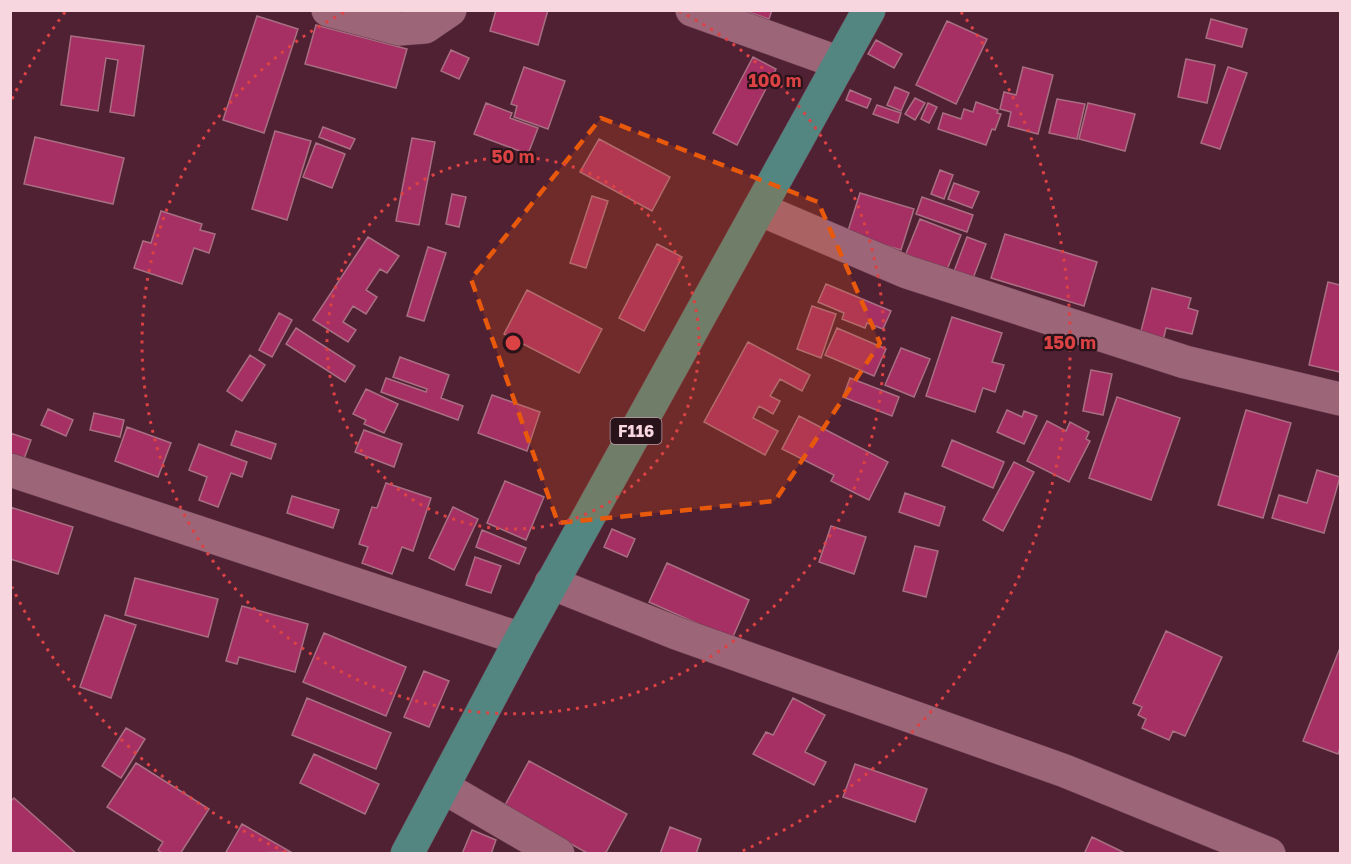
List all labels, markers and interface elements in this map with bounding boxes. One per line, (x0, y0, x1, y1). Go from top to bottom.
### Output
text: 100 m (749, 69, 801, 91)
text: 50 m (492, 145, 534, 167)
text: 150 m (1044, 331, 1096, 353)
centre of rings (503, 333, 523, 353)
road number: F116 (610, 418, 662, 444)

